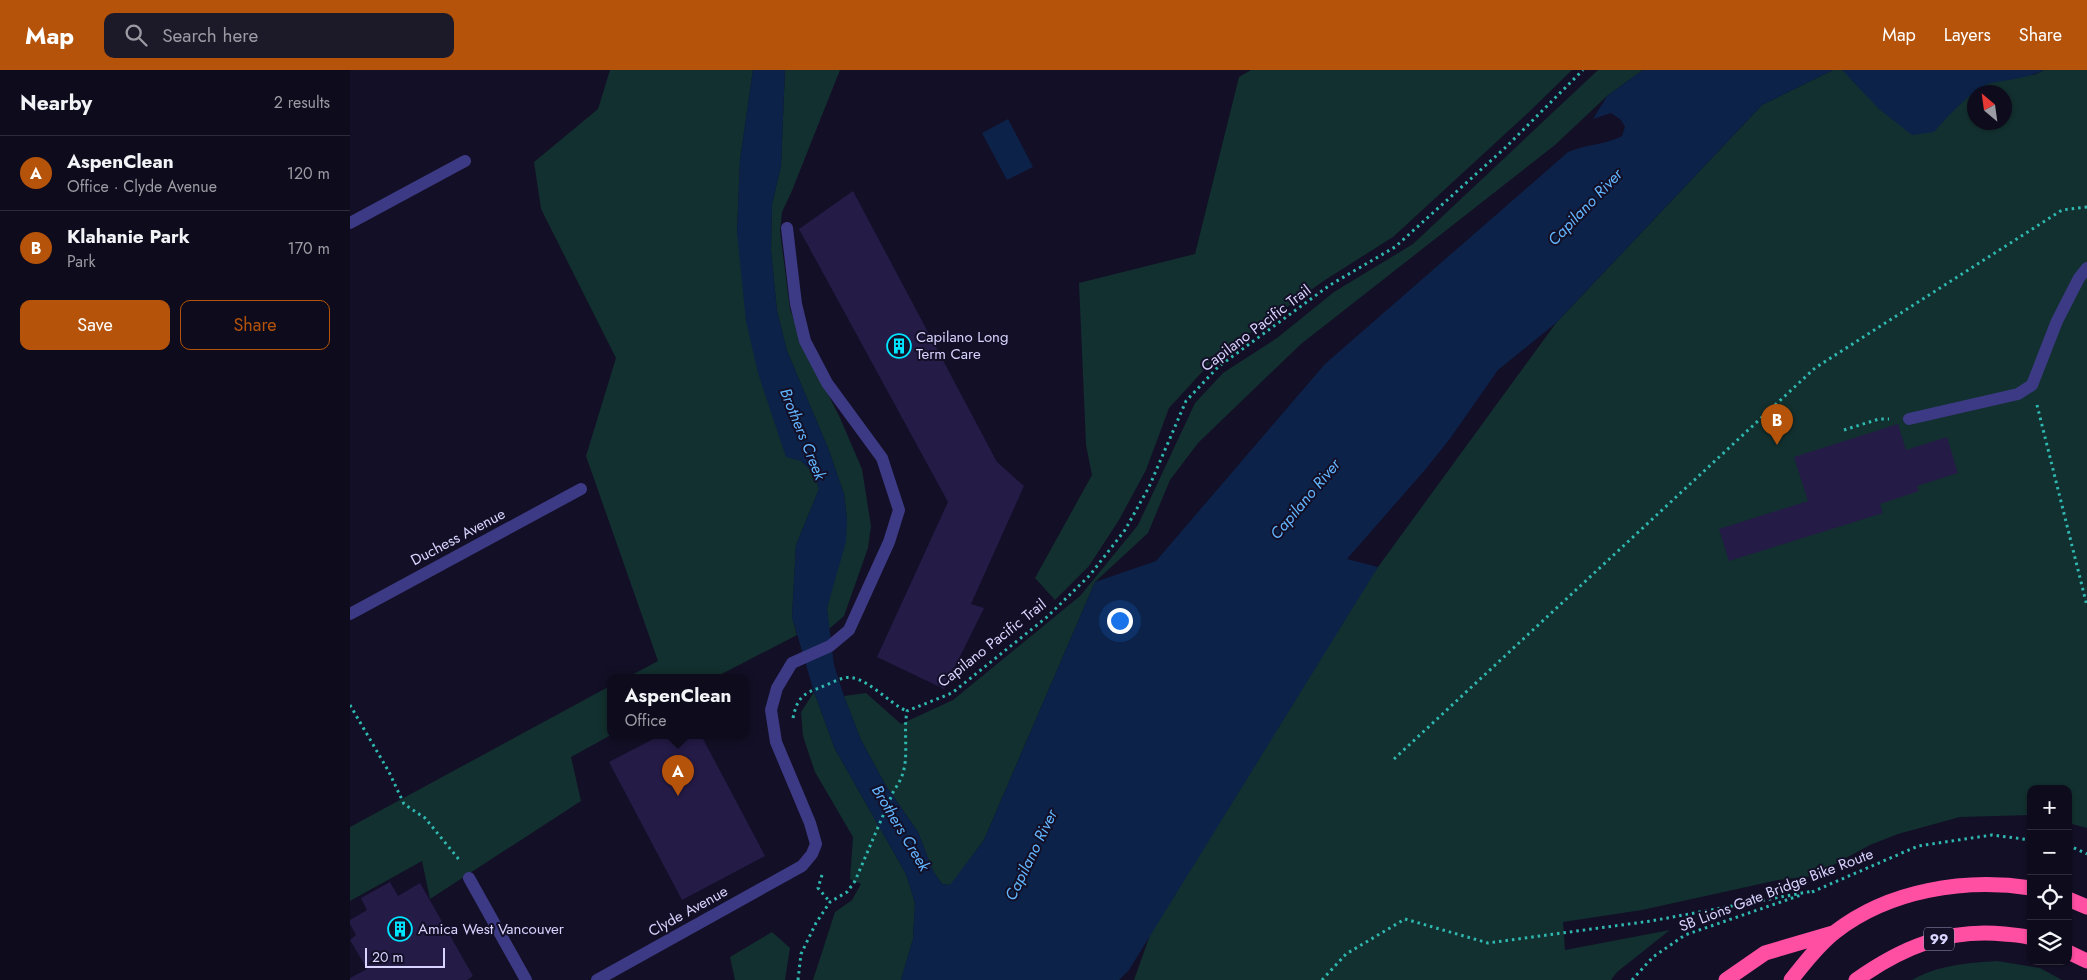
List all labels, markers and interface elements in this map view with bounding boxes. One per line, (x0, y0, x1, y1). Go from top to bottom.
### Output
search box (104, 13, 454, 58)
text: Map (25, 18, 74, 53)
icon: search (122, 21, 150, 49)
text: Search here (162, 22, 258, 49)
text: Map (1882, 22, 1916, 48)
text: Layers (1944, 22, 1991, 48)
text: Share (2019, 22, 2062, 48)
north arrow (1967, 85, 2012, 130)
text: Nearby (20, 88, 92, 118)
text: 2 results (274, 91, 330, 114)
text: AspenClean (67, 148, 174, 175)
text: A (30, 162, 42, 185)
text: 120 m (287, 162, 330, 185)
water label: Capilano River (1542, 162, 1629, 251)
text: Office · Clyde Avenue (67, 175, 217, 198)
text: Klahanie Park (67, 223, 190, 250)
text: B (31, 237, 41, 260)
text: 170 m (288, 237, 330, 260)
text: Park (67, 250, 96, 273)
street label: Capilano Pacific Trail (1196, 279, 1316, 377)
button: Save (20, 300, 170, 350)
button: Share (180, 300, 330, 350)
place label: Capilano Long Term Care (916, 326, 1009, 365)
building icon: Capilano Long Term Care (886, 333, 912, 359)
water label: Brothers Creek (774, 385, 832, 484)
pin: B (1761, 404, 1793, 445)
water label: Capilano River (1264, 452, 1347, 544)
street label: Duchess Avenue (407, 503, 509, 571)
street label: Capilano Pacific Trail (933, 594, 1051, 692)
your location (1107, 608, 1133, 634)
popup (607, 674, 749, 739)
text: AspenClean (625, 682, 731, 709)
text: Office (625, 709, 667, 732)
pin: A (662, 755, 694, 796)
water label: Brothers Creek (866, 780, 936, 877)
map controls (2027, 785, 2072, 965)
button: + (2027, 785, 2072, 830)
water label: Capilano River (999, 804, 1064, 904)
button: − (2027, 830, 2072, 875)
street label: SB Lions Gate Bridge Bike Route (1676, 843, 1877, 937)
button: locate (2027, 875, 2072, 920)
street label: Clyde Avenue (644, 880, 732, 942)
building icon: Amica West Vancouver (387, 916, 413, 942)
place label: Amica West Vancouver (418, 918, 565, 940)
button: layers (2027, 920, 2072, 965)
road number: 99 (1924, 928, 1954, 951)
scale bar (365, 945, 445, 968)
text: 20 m (372, 947, 404, 967)

